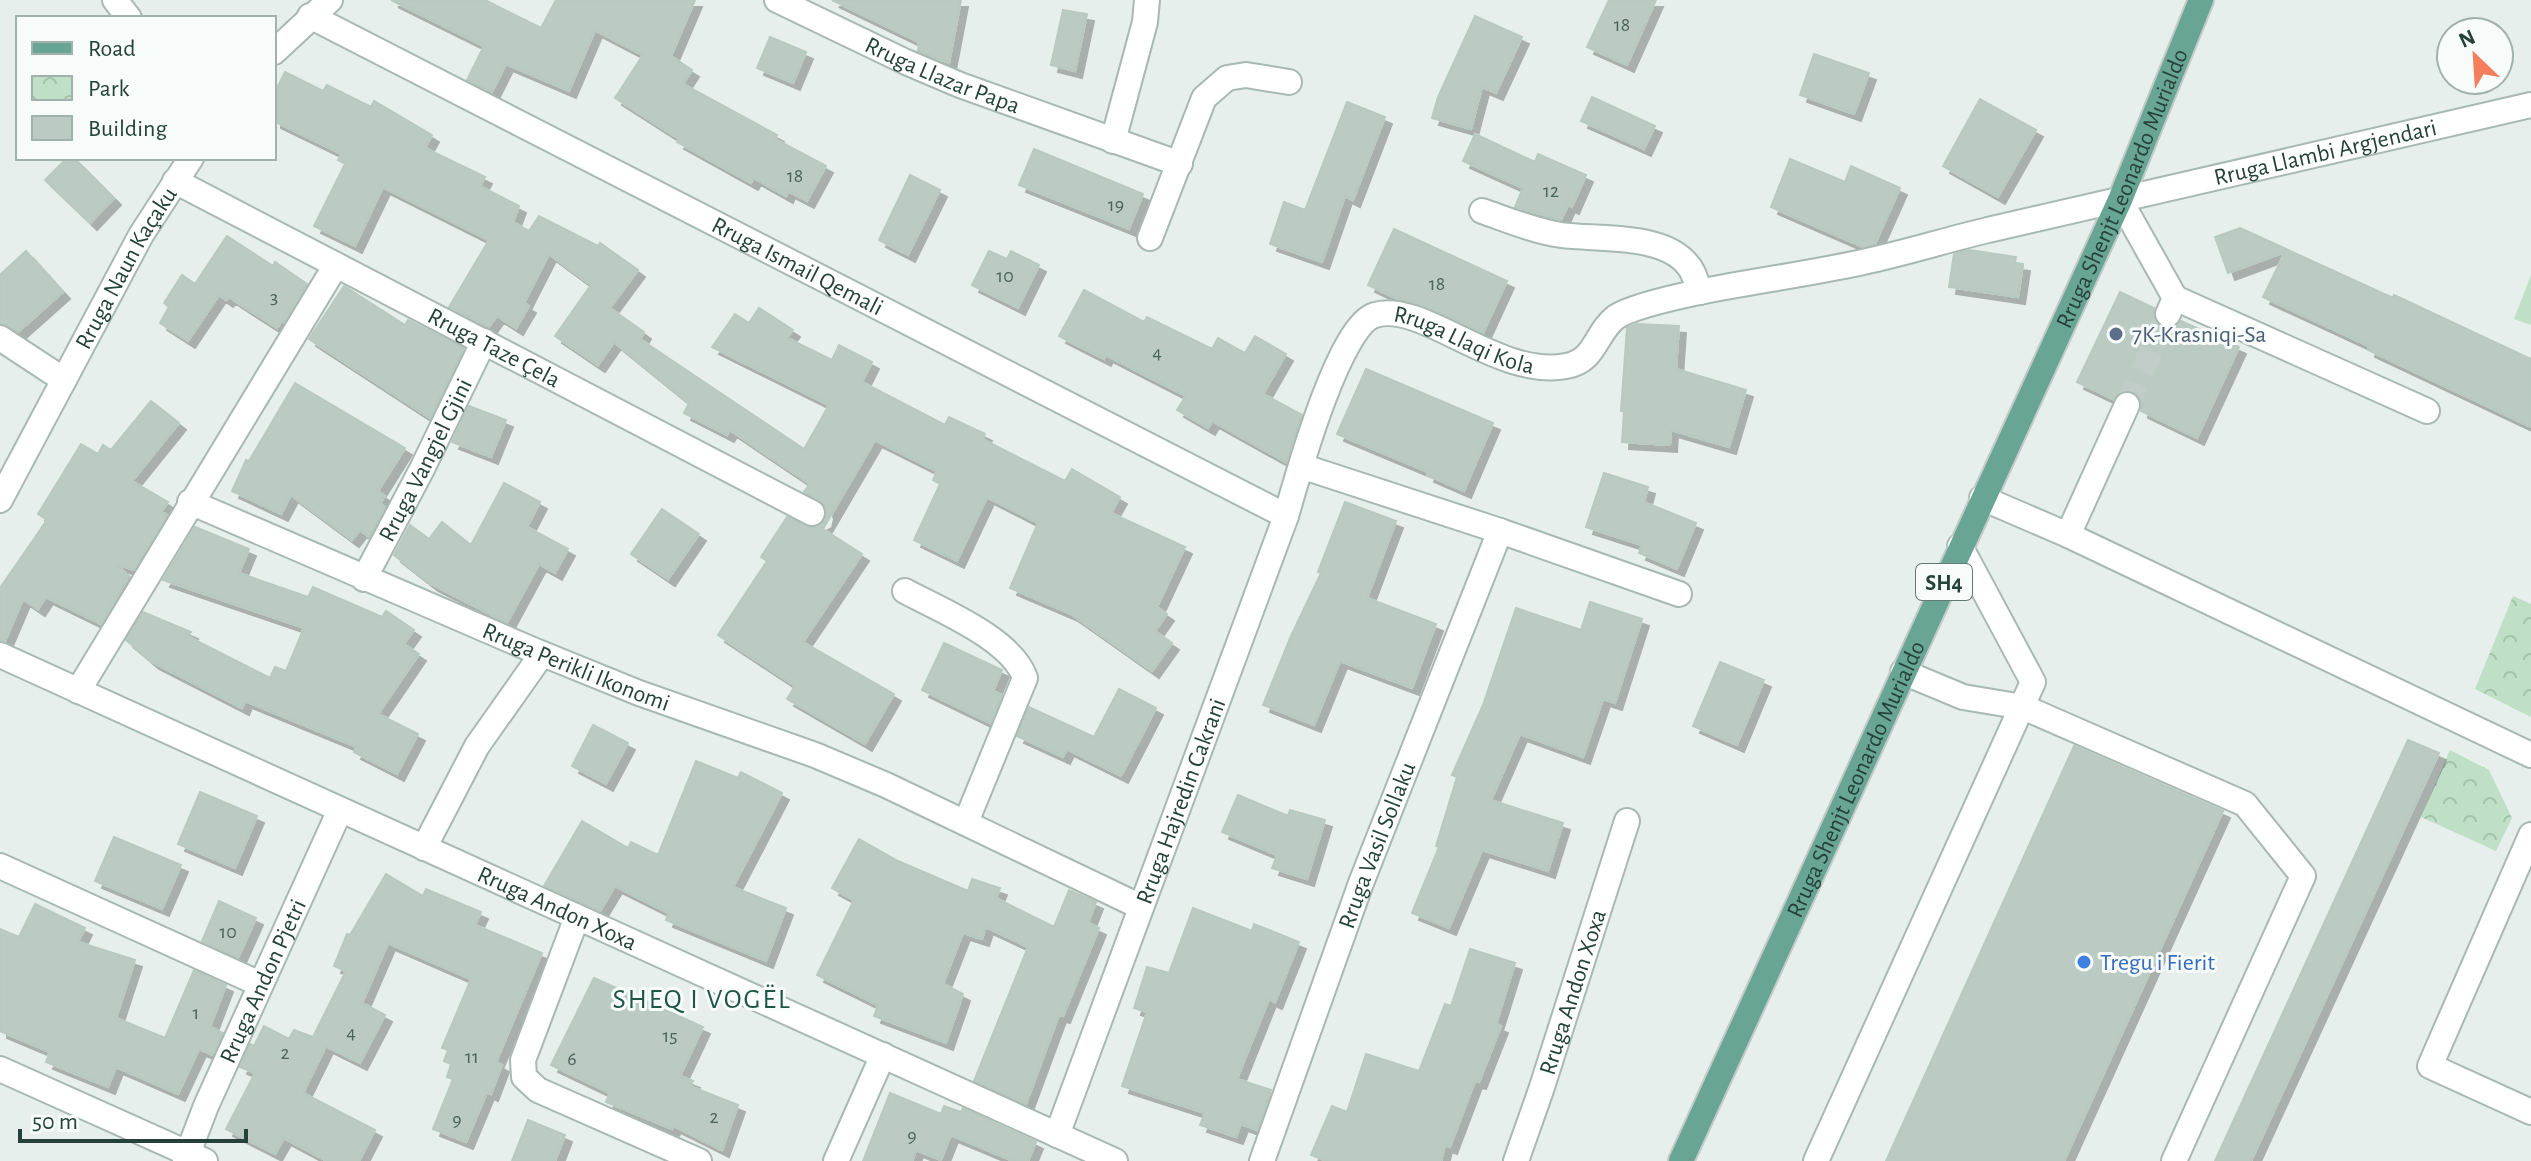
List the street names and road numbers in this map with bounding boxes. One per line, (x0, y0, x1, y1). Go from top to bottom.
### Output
street label: Rruga Llazar Papa (861, 33, 1023, 118)
street label: Rruga Shenjt Leonardo Murialdo (2052, 46, 2193, 332)
street label: Rruga Llambi Argjendari (2212, 116, 2439, 190)
street label: Rruga Naun Kaçaku (72, 183, 182, 353)
street label: Rruga Ismail Qemali (708, 213, 887, 320)
street label: Rruga Llaqi Kola (1392, 302, 1536, 379)
street label: Rruga Taze Çela (424, 304, 564, 393)
street label: Rruga Vangjel Gjini (375, 375, 477, 546)
road number: SH4 (1916, 564, 1972, 600)
street label: Rruga Perikli Ikonomi (479, 619, 673, 716)
street label: Rruga Shenjt Leonardo Murialdo (1783, 637, 1930, 921)
street label: Rruga Hajredin Cakrani (1133, 695, 1230, 908)
street label: Rruga Vasil Sollaku (1335, 759, 1420, 932)
street label: Rruga Andon Xoxa (474, 862, 640, 955)
street label: Rruga Andon Pjetri (216, 896, 311, 1067)
street label: Rruga Andon Xoxa (1536, 907, 1611, 1078)

